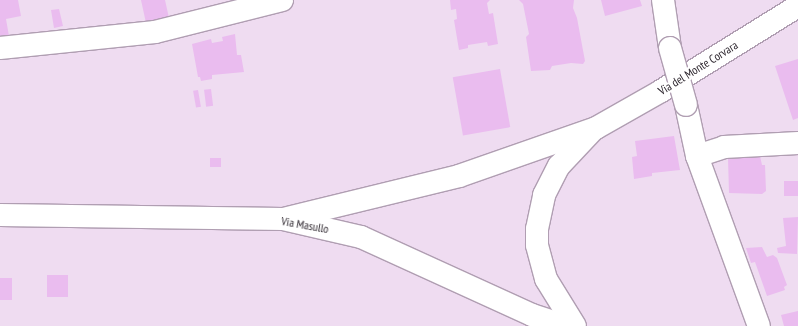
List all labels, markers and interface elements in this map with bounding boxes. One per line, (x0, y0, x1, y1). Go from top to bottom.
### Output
street label: Via del Monte Corvara (656, 38, 740, 98)
street label: Via Masullo (280, 214, 330, 236)

